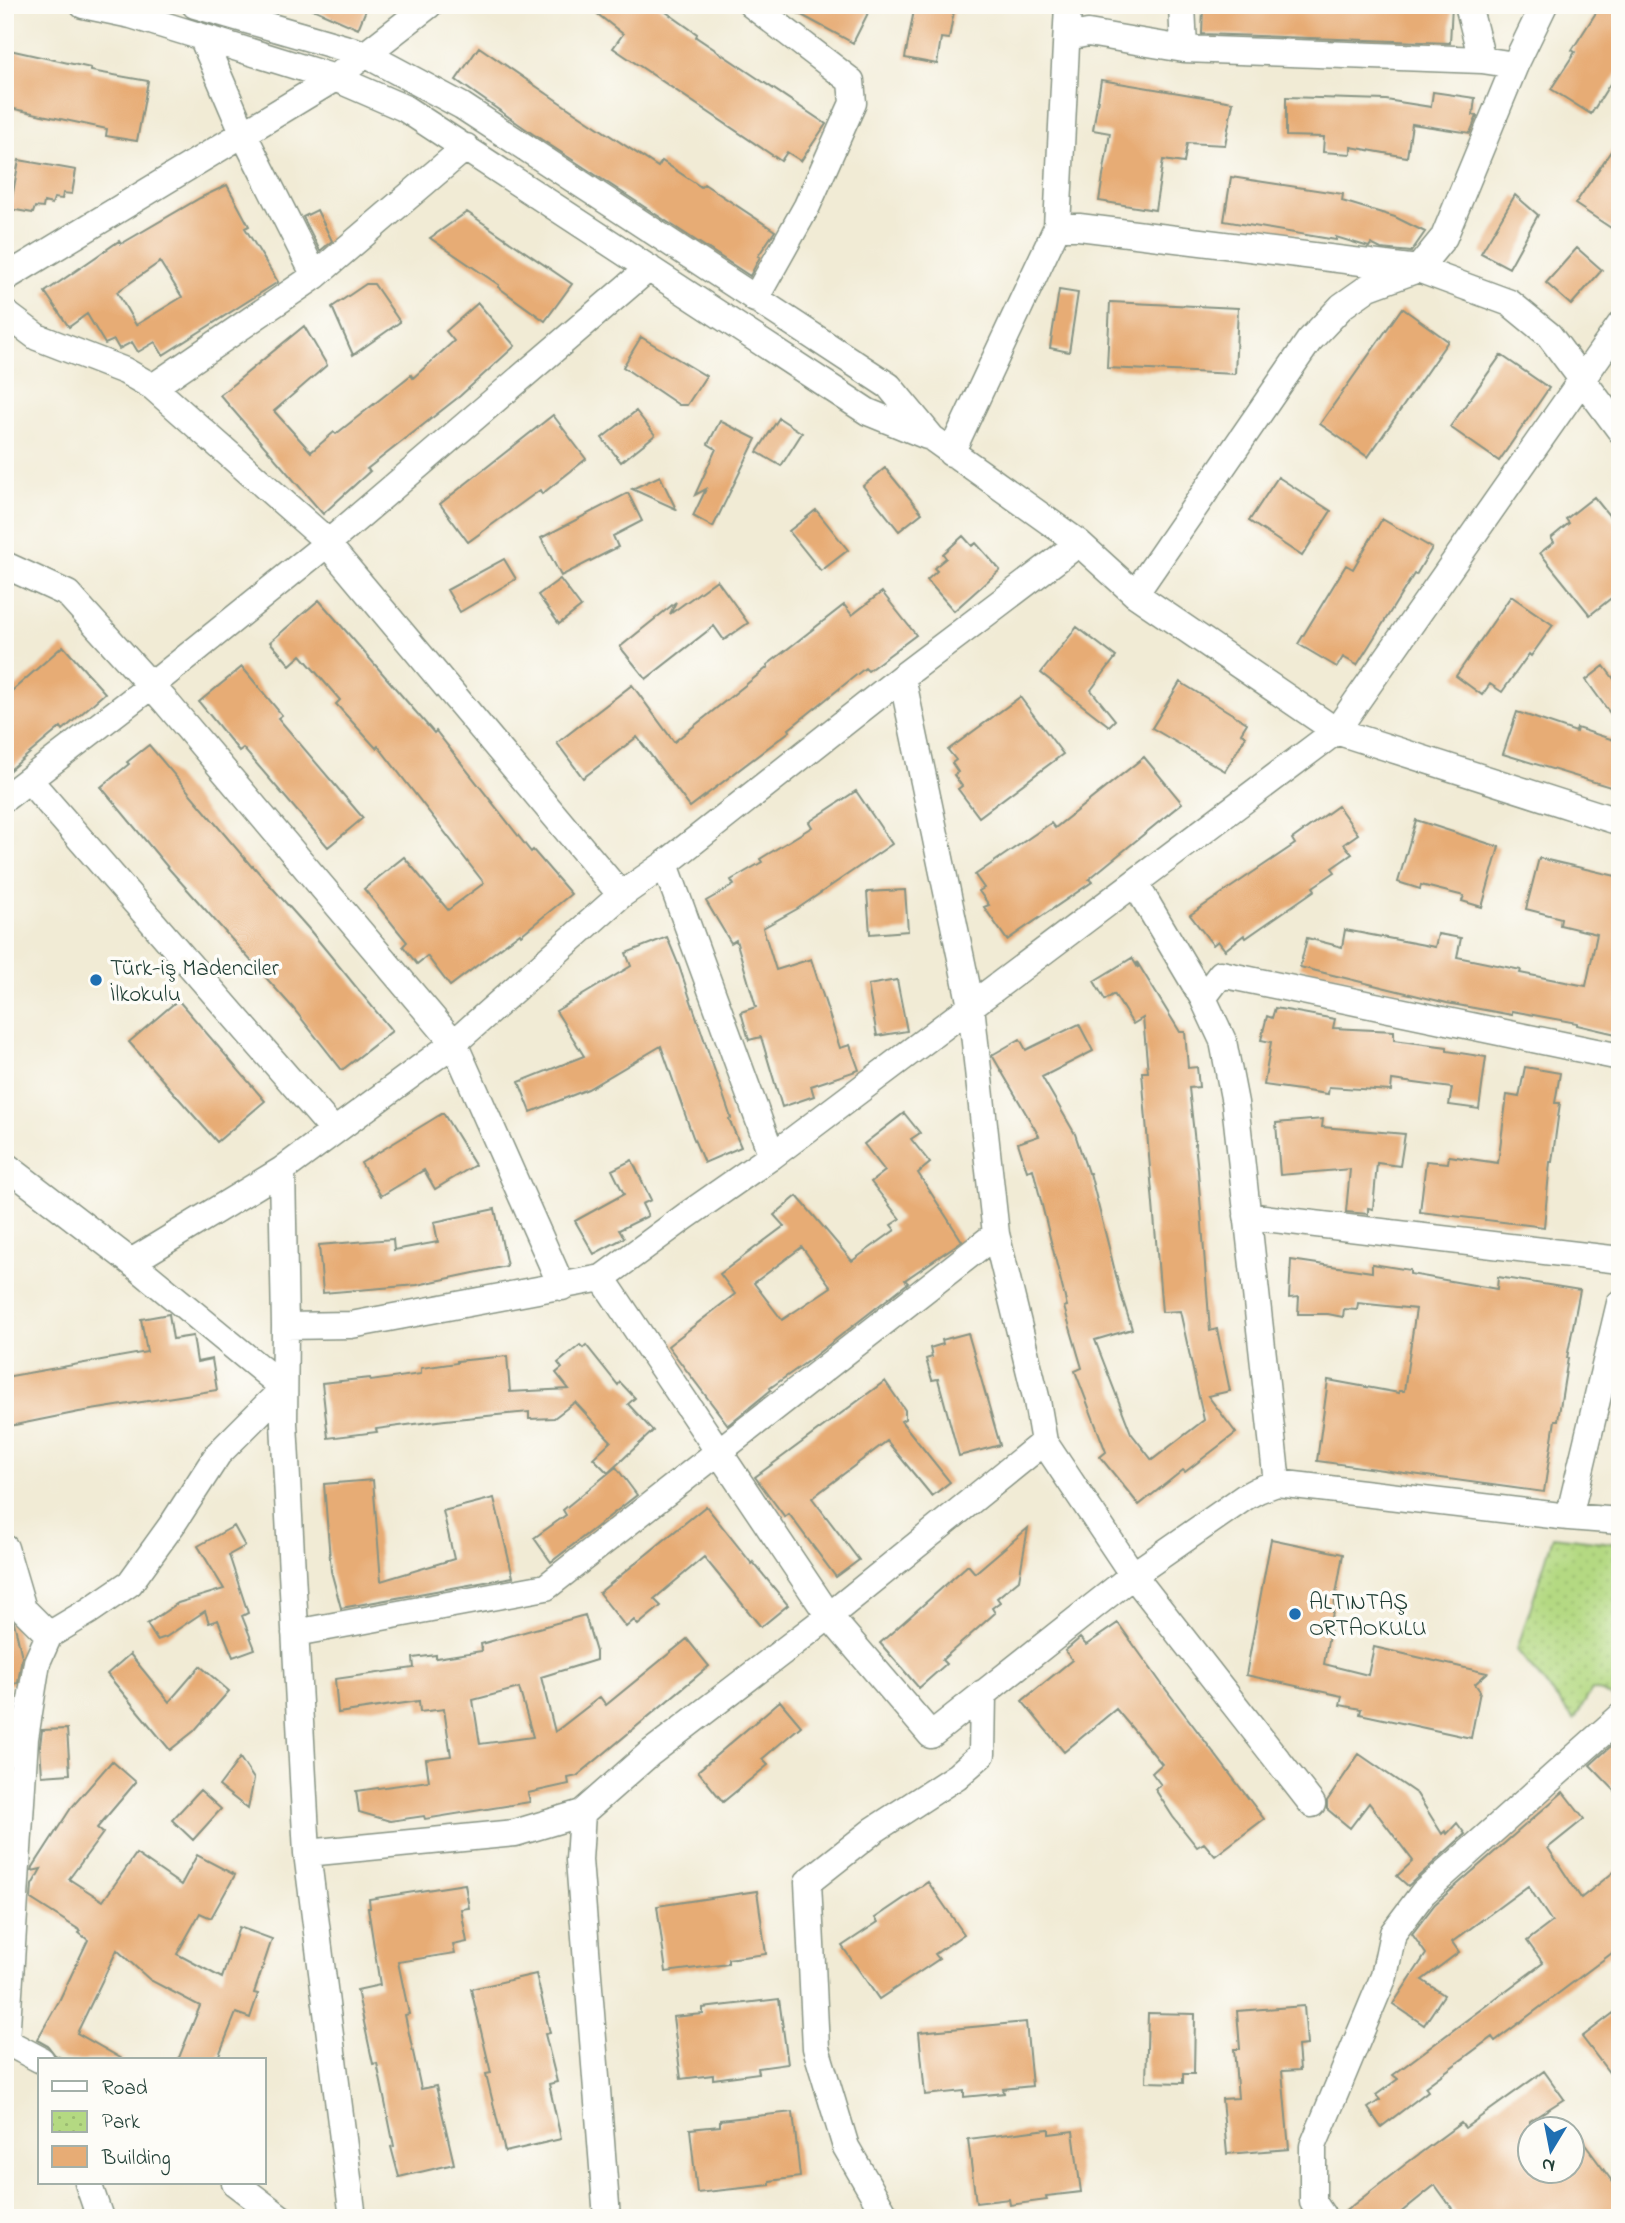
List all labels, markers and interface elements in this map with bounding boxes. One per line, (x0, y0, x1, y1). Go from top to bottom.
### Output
place label: Türk-iş Madenciler İlkokulu (110, 953, 280, 1012)
marker: Türk-iş Madenciler İlkokulu (88, 972, 104, 988)
place label: ALTINTAŞ ORTAOKULU (1309, 1587, 1427, 1646)
marker: ALTINTAŞ ORTAOKULU (1287, 1606, 1303, 1622)
legend (38, 2058, 266, 2184)
text: Road (102, 2074, 148, 2104)
text: Park (102, 2108, 141, 2138)
north arrow (1516, 2114, 1586, 2184)
text: Building (101, 2144, 171, 2176)
text: N (1540, 2150, 1557, 2179)

